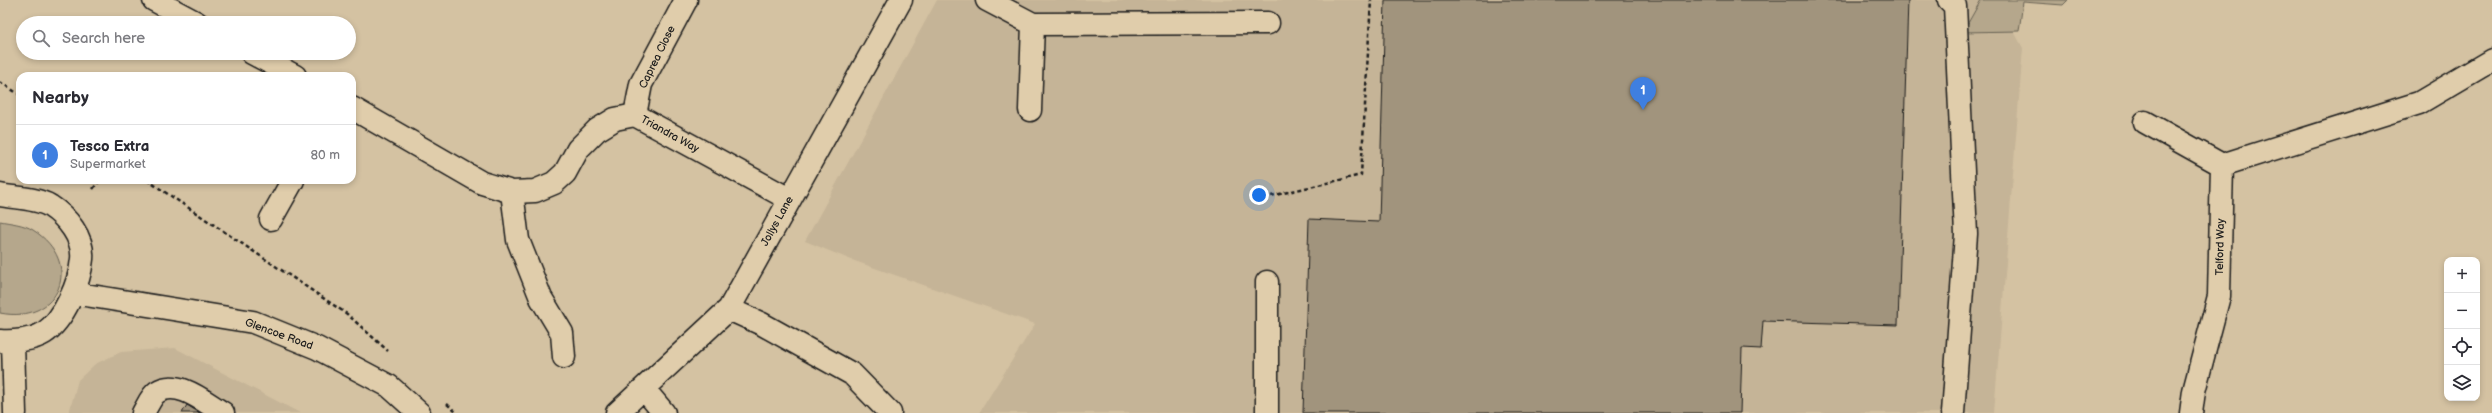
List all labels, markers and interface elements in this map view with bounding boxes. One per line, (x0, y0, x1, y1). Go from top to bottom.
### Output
search box (16, 16, 356, 60)
street label: Caprea Close (636, 23, 678, 91)
icon: search (30, 27, 52, 49)
text: Search here (62, 29, 145, 48)
pin: 1 (1630, 77, 1656, 110)
text: Nearby (32, 88, 89, 108)
street label: Triandra Way (639, 113, 701, 155)
text: Tesco Extra (70, 137, 149, 156)
text: 1 (42, 147, 48, 163)
text: 80 m (311, 147, 340, 163)
text: Supermarket (70, 156, 146, 172)
your location (1249, 185, 1269, 205)
street label: Jollys Lane (758, 193, 796, 248)
street label: Telford Way (2213, 218, 2227, 276)
map controls (2444, 257, 2480, 401)
button: + (2444, 257, 2480, 293)
button: − (2444, 293, 2480, 329)
street label: Glencoe Road (243, 316, 315, 352)
button: locate (2444, 329, 2480, 365)
button: layers (2444, 365, 2480, 401)

